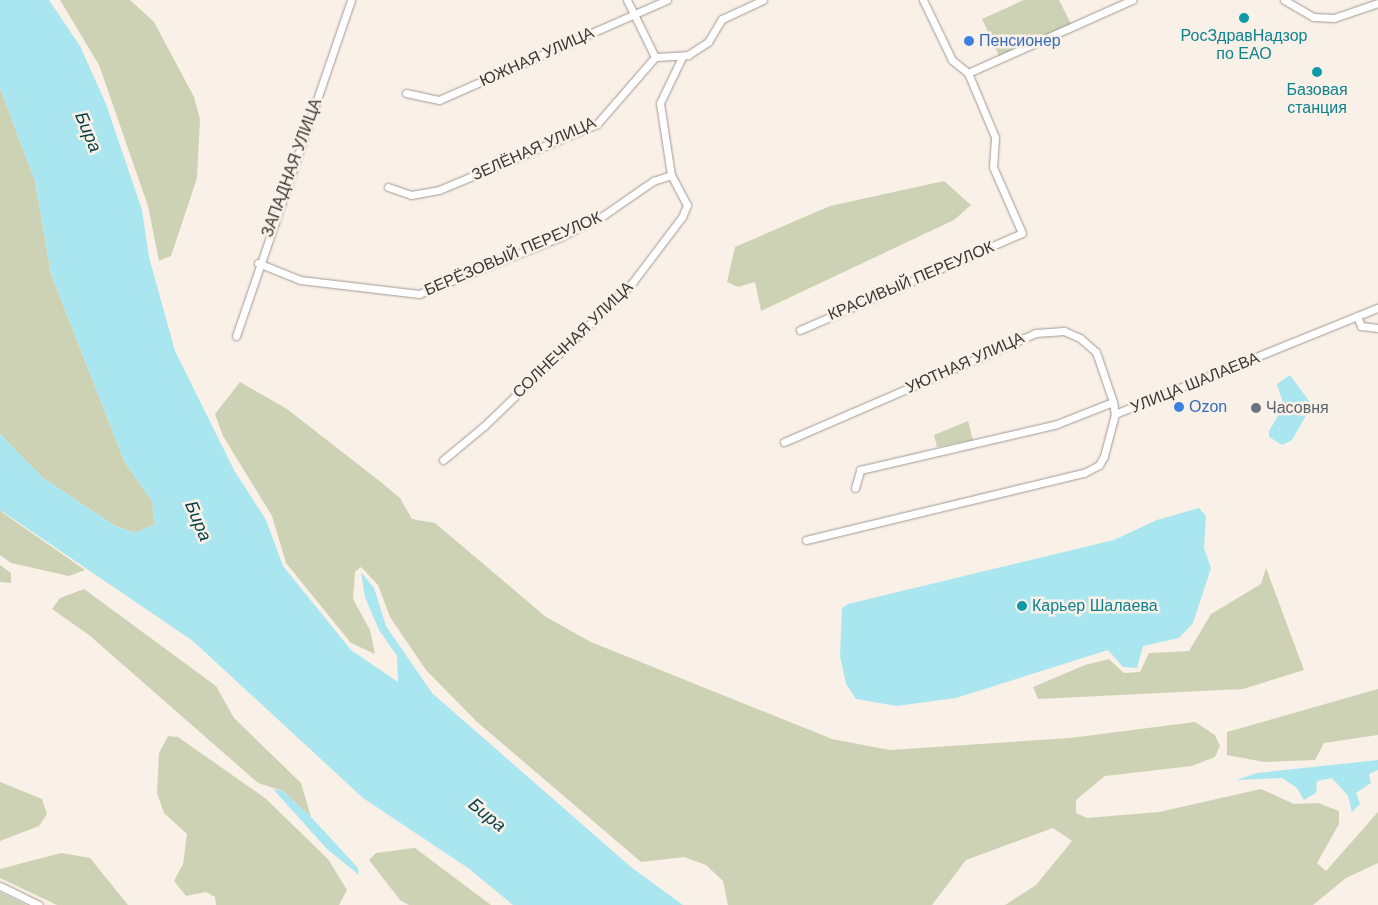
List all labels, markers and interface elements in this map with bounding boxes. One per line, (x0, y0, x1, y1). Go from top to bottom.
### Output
marker: РосЗдравНадзор по ЕАО (1238, 12, 1250, 24)
street label: ЮЖНАЯ УЛИЦА (477, 23, 597, 91)
place label: РосЗдравНадзор по ЕАО (1181, 26, 1307, 64)
place label: Пенсионер (979, 31, 1061, 51)
marker: Пенсионер (963, 35, 975, 47)
marker: Базовая станция (1311, 66, 1323, 78)
place label: Базовая станция (1286, 80, 1348, 118)
street label: ЗАПАДНАЯ УЛИЦА (258, 96, 326, 240)
water label: Бира (70, 109, 106, 155)
street label: ЗЕЛЁНАЯ УЛИЦА (469, 113, 599, 185)
street label: БЕРЁЗОВЫЙ ПЕРЕУЛОК (422, 208, 604, 300)
street label: КРАСИВЫЙ ПЕРЕУЛОК (825, 237, 997, 325)
street label: СОЛНЕЧНАЯ УЛИЦА (509, 278, 637, 402)
street label: УЮТНАЯ УЛИЦА (903, 328, 1027, 398)
street label: УЛИЦА ШАЛАЕВА (1128, 348, 1262, 418)
place label: Ozon (1189, 397, 1227, 417)
place label: Часовня (1266, 398, 1329, 418)
marker: Ozon (1173, 401, 1185, 413)
marker: Часовня (1250, 402, 1262, 414)
water label: Бира (180, 498, 216, 544)
place label: Карьер Шалаева (1032, 596, 1158, 616)
marker: Карьер Шалаева (1016, 600, 1028, 612)
water label: Бира (464, 793, 510, 837)

